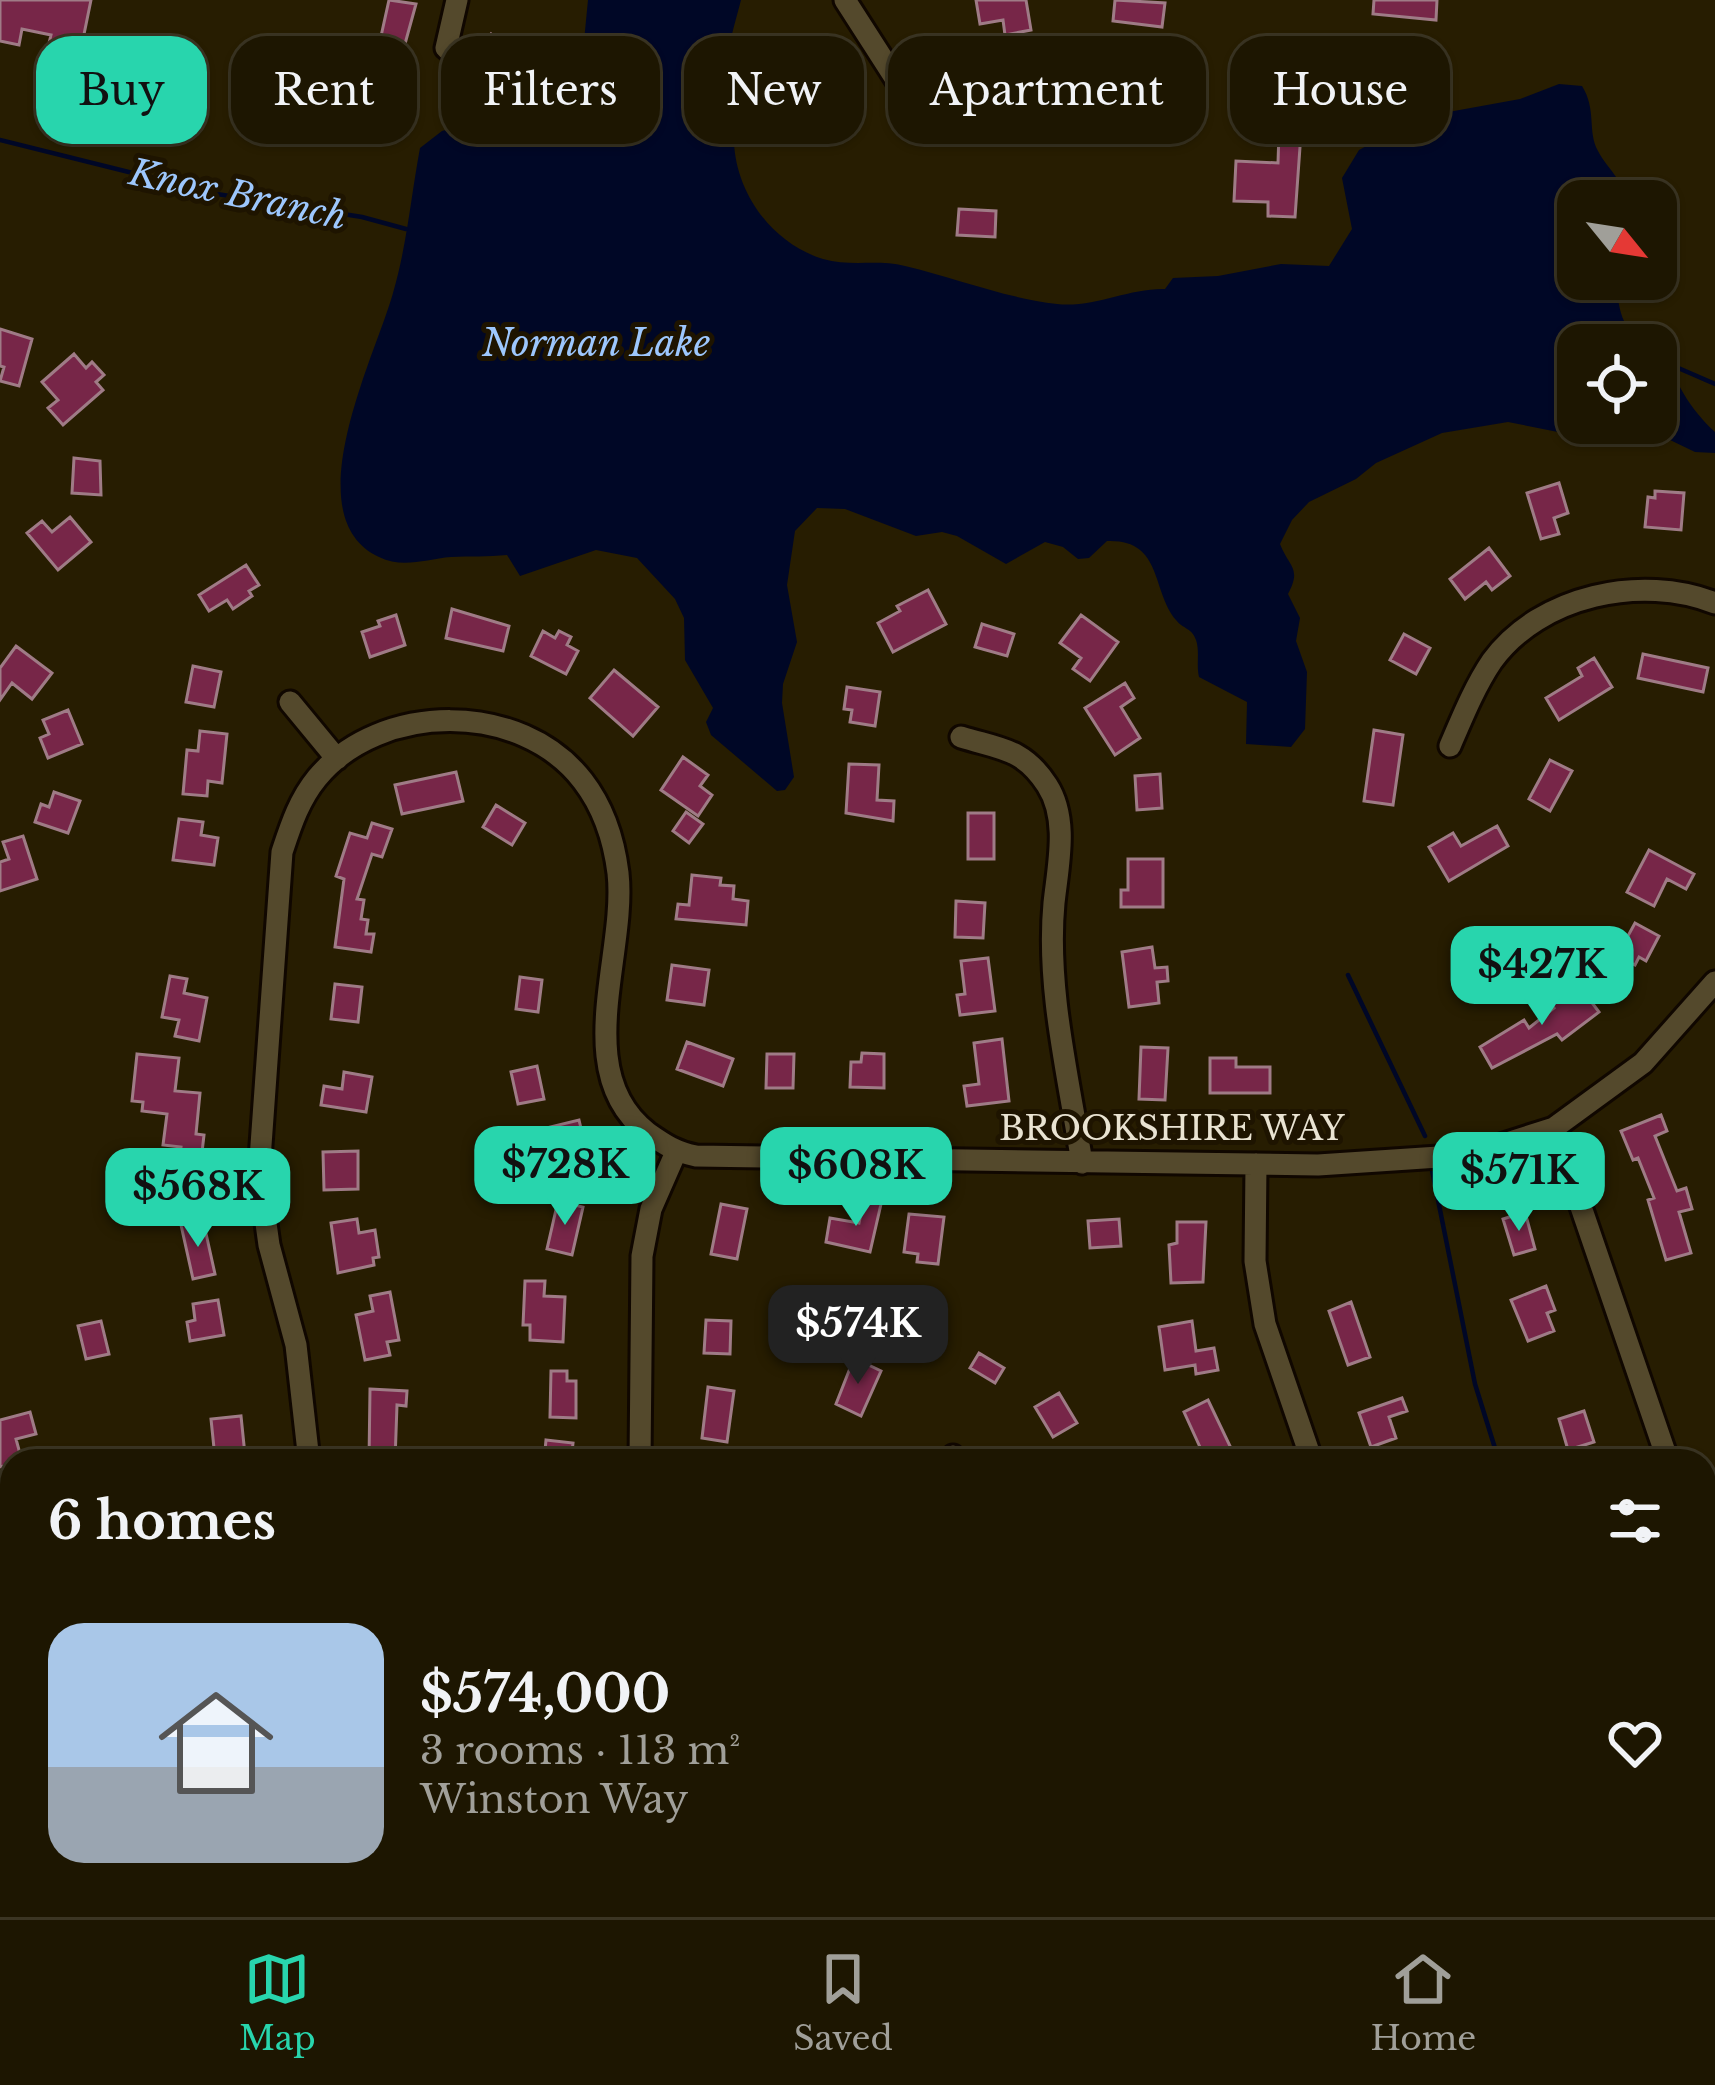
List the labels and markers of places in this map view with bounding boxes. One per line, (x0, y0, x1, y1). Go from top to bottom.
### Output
pin: $427K (1458, 926, 1626, 1028)
pin: $728K (481, 1126, 649, 1228)
pin: $608K (772, 1127, 940, 1229)
pin: $571K (1435, 1132, 1603, 1234)
pin: $568K (114, 1148, 282, 1250)
pin: $574K (774, 1285, 942, 1387)

